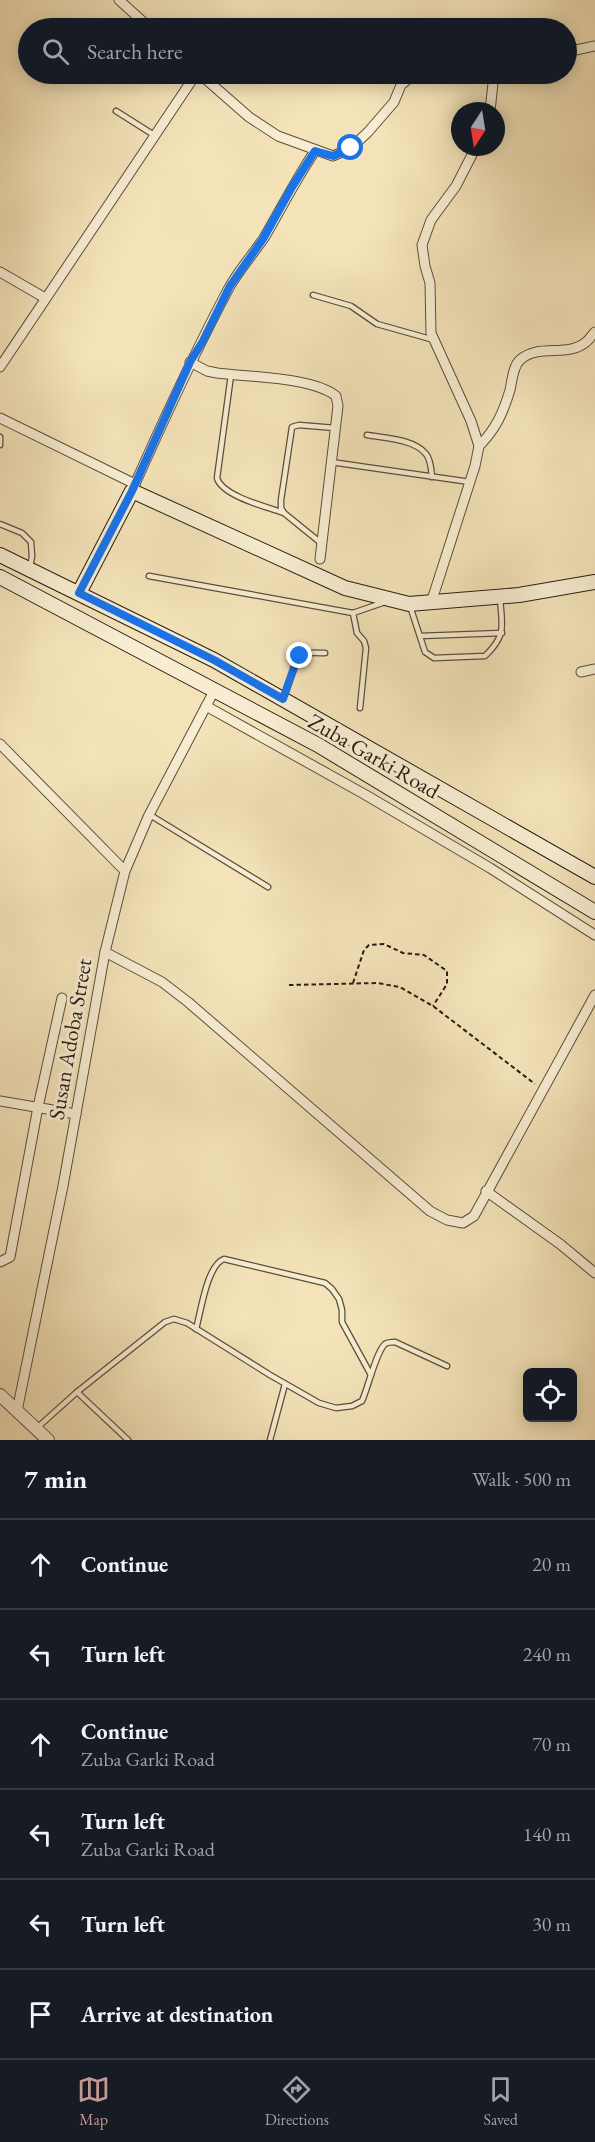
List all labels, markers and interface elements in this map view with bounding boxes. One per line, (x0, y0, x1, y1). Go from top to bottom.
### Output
search box (18, 18, 577, 84)
icon: search (39, 35, 72, 68)
text: Search here (87, 37, 182, 66)
north arrow (451, 102, 505, 156)
route start (337, 134, 363, 160)
route end (286, 642, 312, 668)
street label: Zuba Garki Road (303, 707, 446, 806)
street label: Susan Adoba Street (42, 956, 98, 1122)
map controls (523, 1368, 577, 1422)
button: locate (523, 1368, 577, 1422)
text: 7 min (24, 1462, 87, 1496)
text: Walk · 500 m (472, 1466, 571, 1492)
icon: ahead (24, 1548, 57, 1581)
text: Continue (81, 1550, 168, 1579)
text: 20 m (532, 1551, 571, 1577)
icon: left (24, 1638, 57, 1671)
text: Turn left (81, 1640, 165, 1669)
text: 240 m (523, 1641, 571, 1667)
text: Continue (81, 1717, 168, 1746)
icon: ahead (24, 1728, 57, 1761)
text: 70 m (532, 1731, 571, 1757)
text: Zuba Garki Road (81, 1746, 215, 1772)
text: Turn left (81, 1807, 165, 1836)
icon: left (24, 1818, 57, 1851)
text: 140 m (523, 1821, 571, 1847)
text: Zuba Garki Road (81, 1836, 215, 1862)
icon: left (24, 1908, 57, 1941)
text: Turn left (81, 1910, 165, 1939)
text: 30 m (532, 1911, 571, 1937)
icon: arrive (24, 1998, 57, 2031)
text: Arrive at destination (81, 2000, 273, 2029)
tab: Map (77, 2073, 110, 2130)
tab: Directions (265, 2073, 329, 2130)
tab: Saved (483, 2073, 518, 2130)

